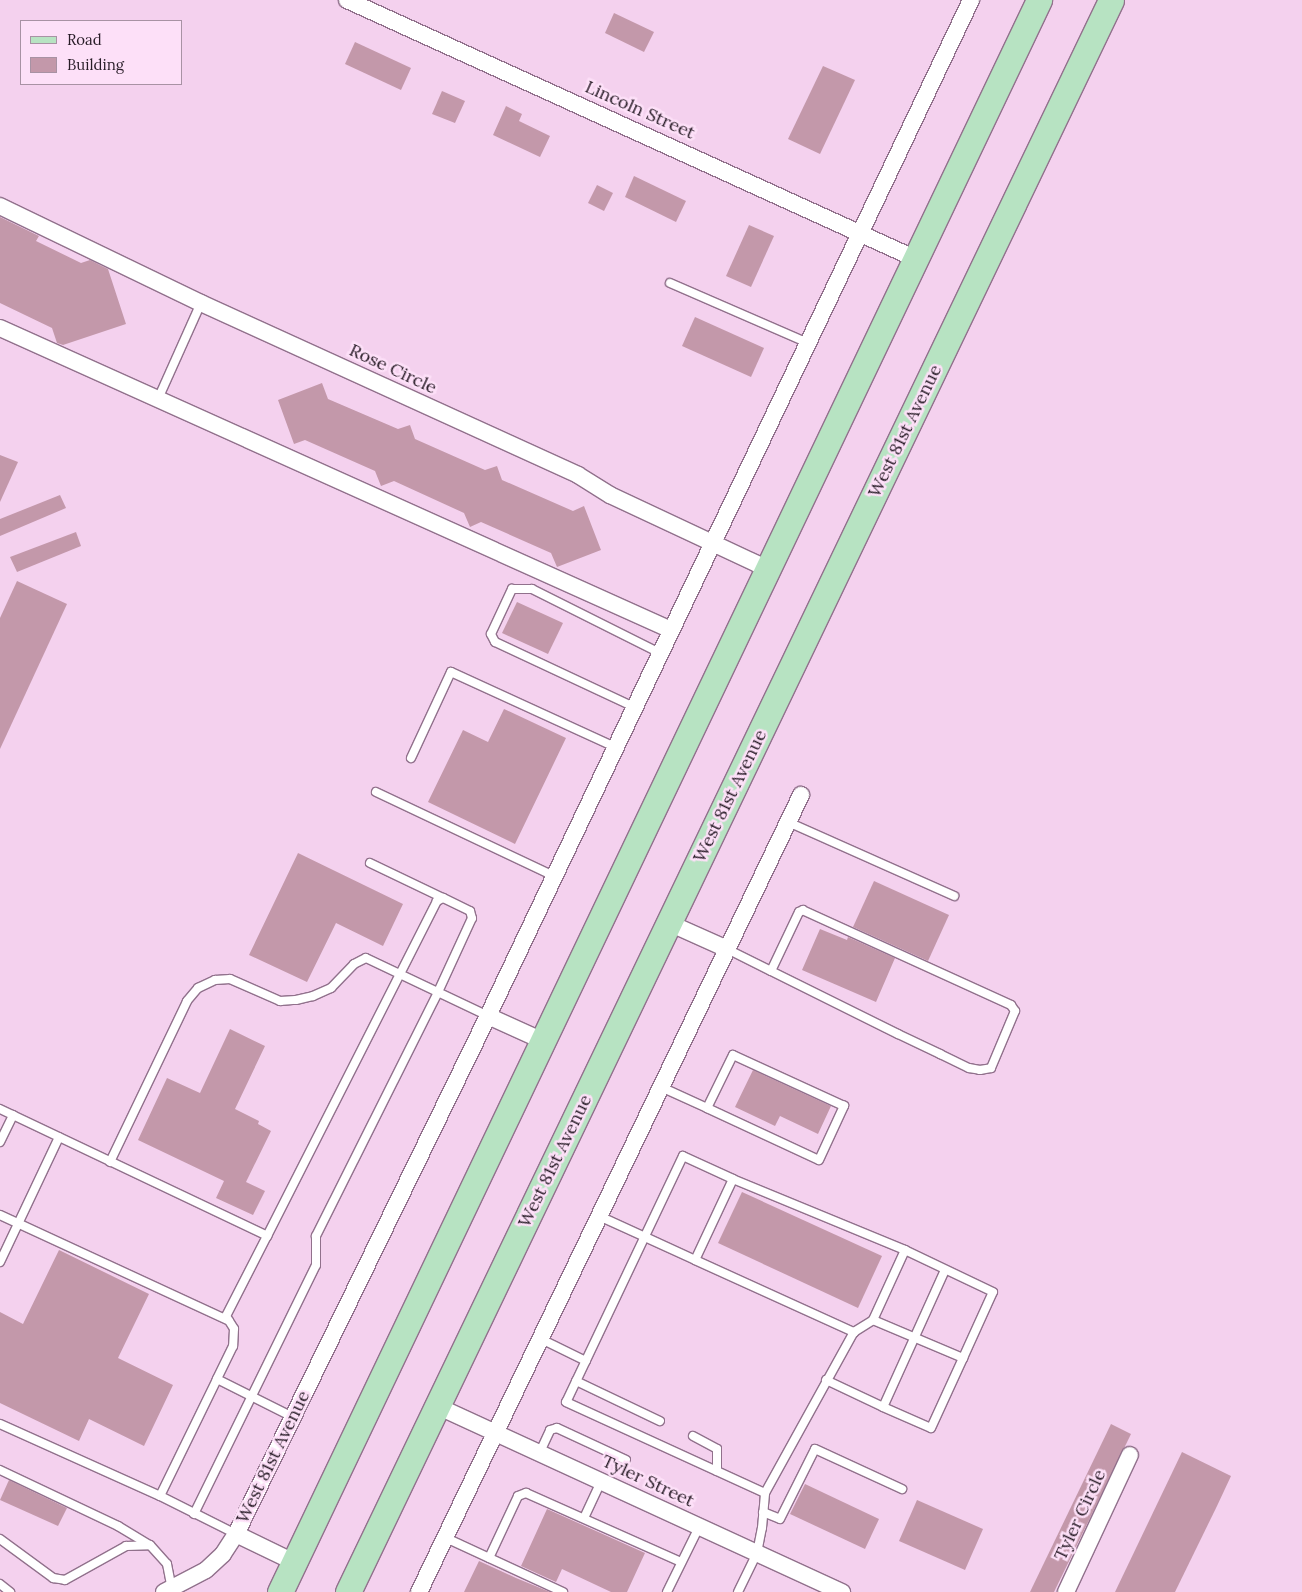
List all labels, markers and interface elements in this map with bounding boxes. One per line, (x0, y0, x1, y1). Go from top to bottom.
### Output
legend (20, 20, 182, 85)
text: Road (67, 30, 102, 49)
text: Building (67, 55, 124, 74)
street label: Lincoln Street (582, 76, 698, 144)
street label: Rose Circle (346, 339, 440, 399)
street label: West 81st Avenue (864, 361, 946, 501)
street label: West 81st Avenue (689, 726, 771, 866)
street label: West 81st Avenue (514, 1091, 596, 1231)
street label: West 81st Avenue (232, 1387, 314, 1527)
street label: Tyler Street (599, 1450, 697, 1512)
street label: Tyler Circle (1050, 1466, 1110, 1564)

